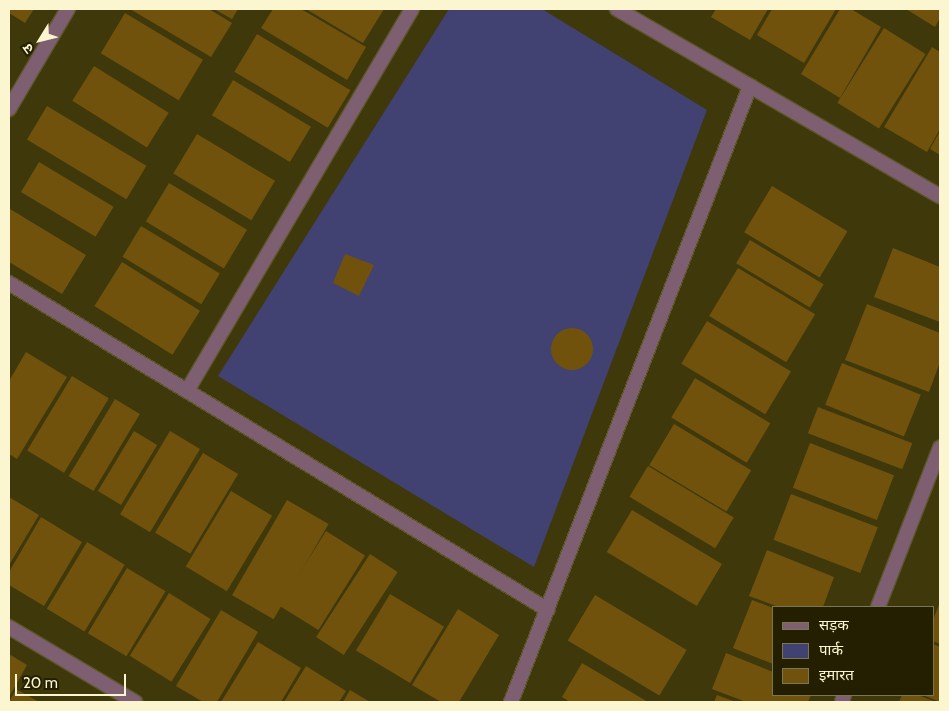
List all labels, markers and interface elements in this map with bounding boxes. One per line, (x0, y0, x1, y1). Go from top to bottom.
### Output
north arrow (15, 15, 65, 65)
text: उ (18, 40, 38, 57)
legend (772, 606, 934, 696)
text: सड़क (819, 616, 849, 634)
text: पार्क (819, 641, 843, 659)
scale bar (18, 664, 129, 696)
text: इमारत (819, 666, 854, 684)
text: 20 m (23, 674, 58, 692)

